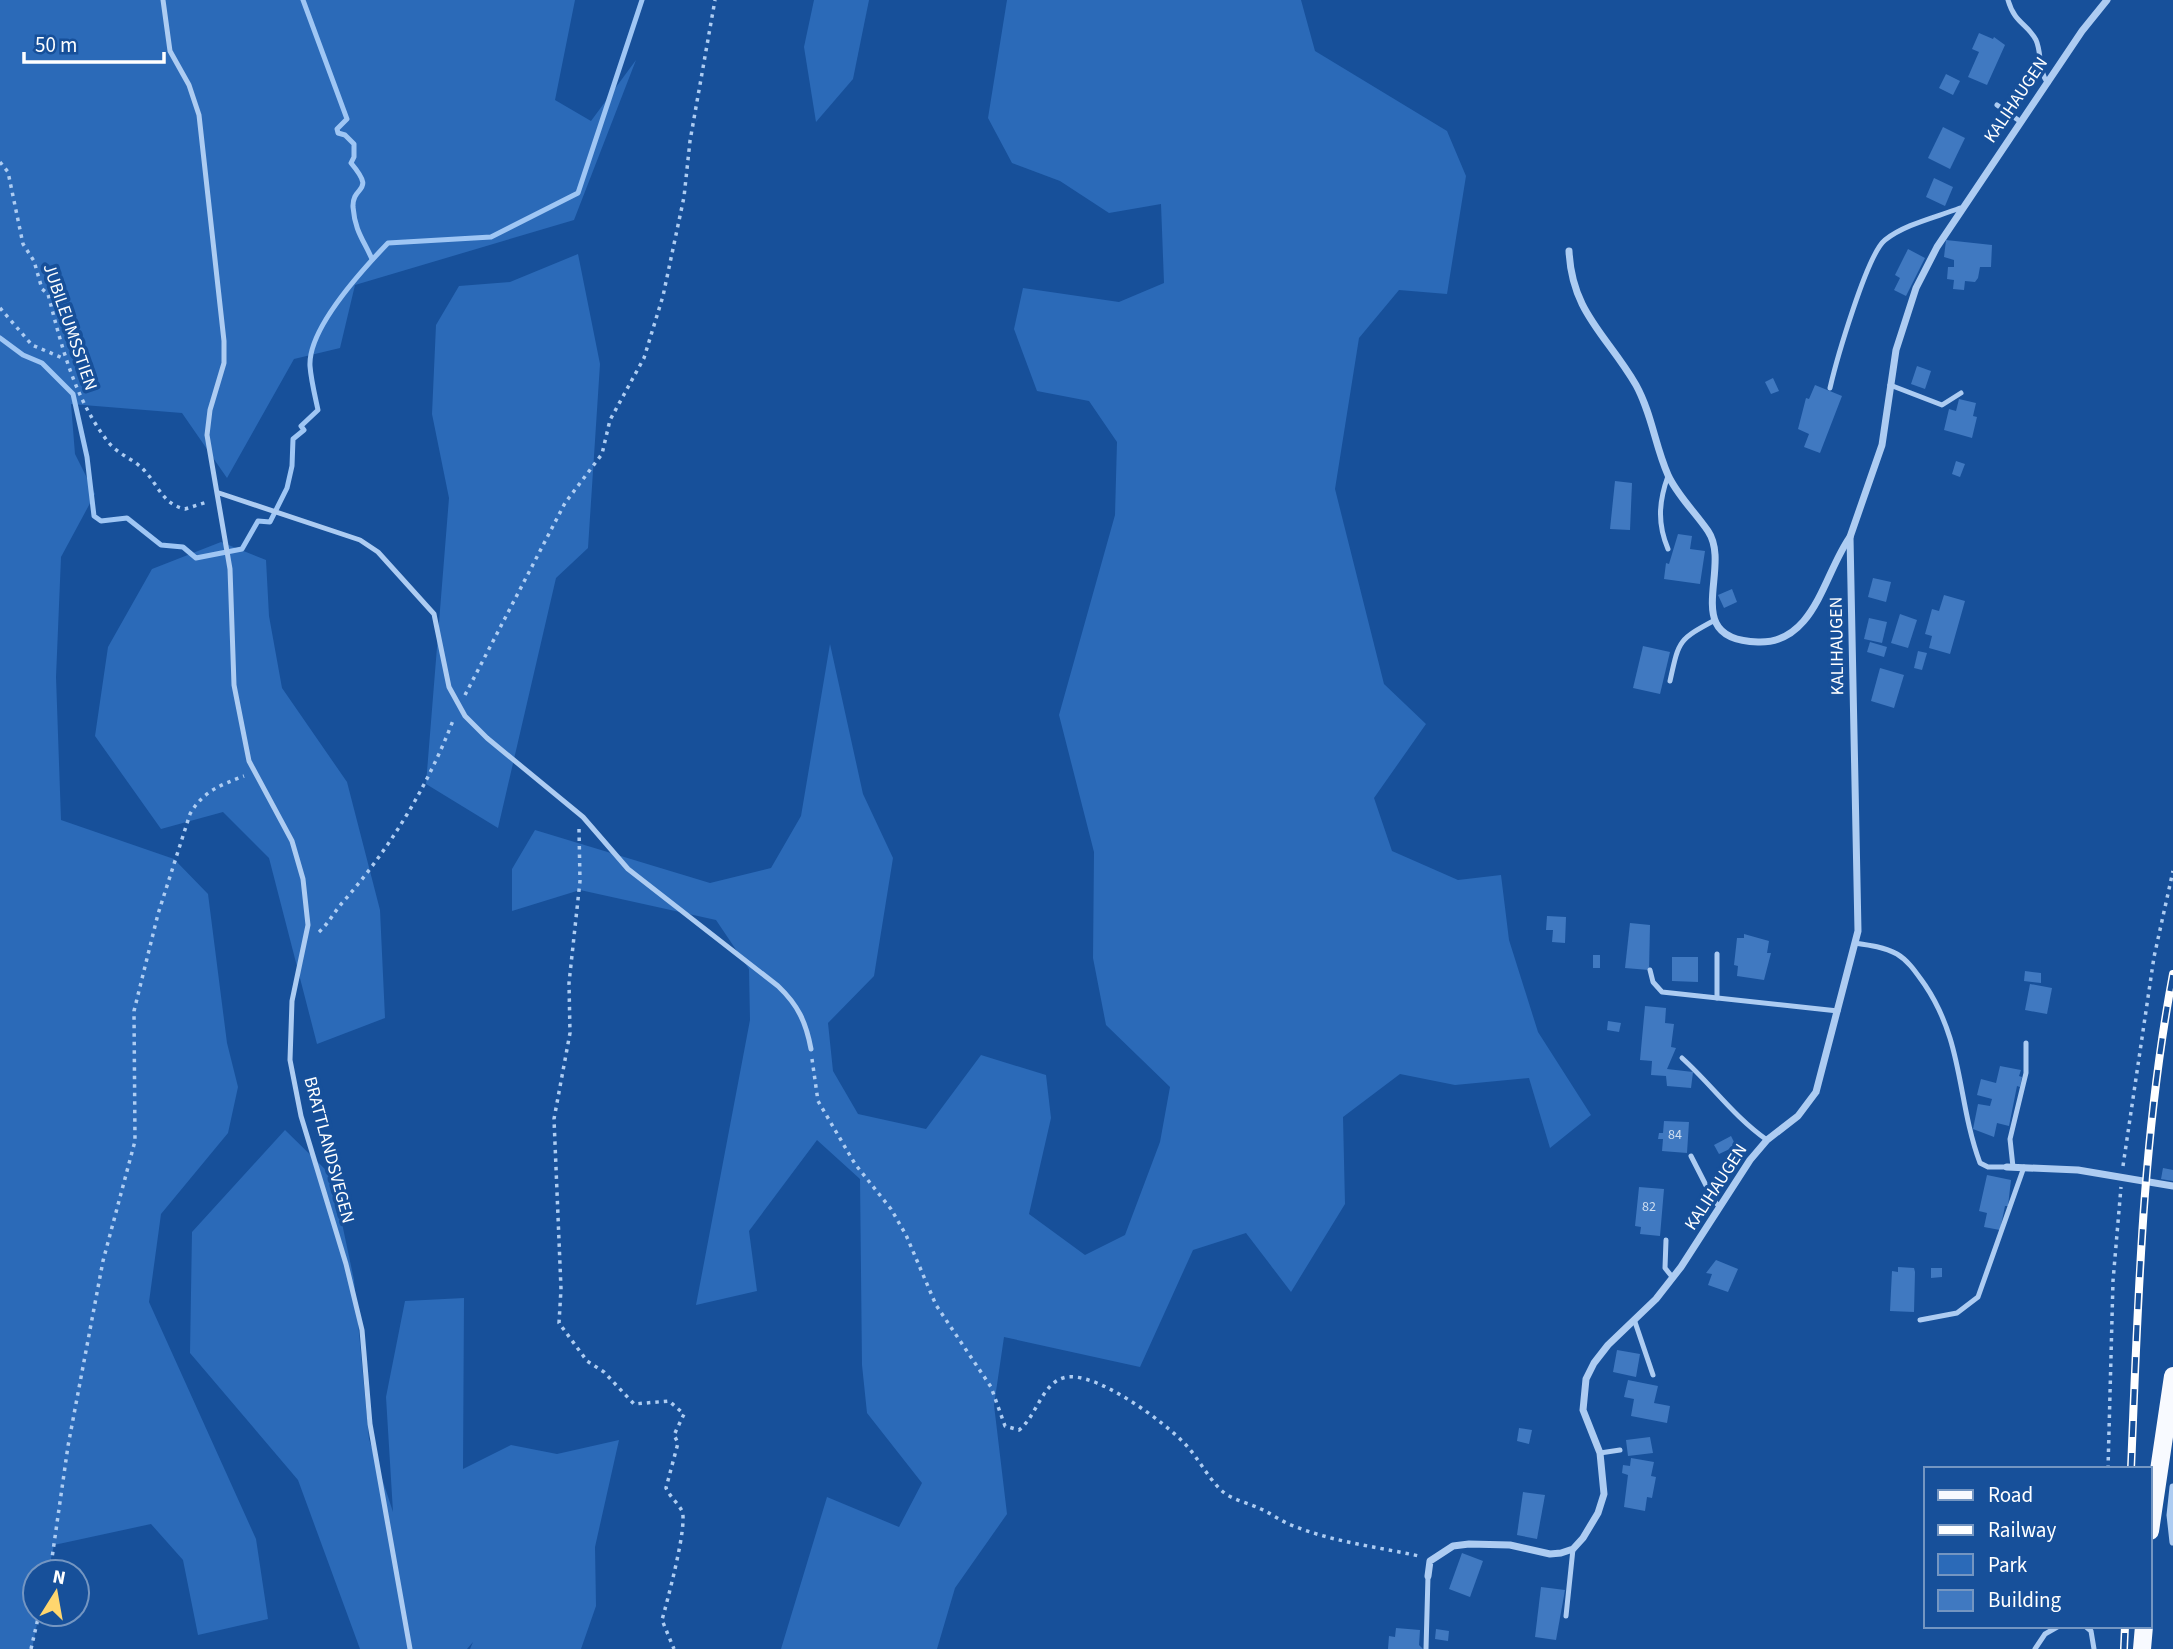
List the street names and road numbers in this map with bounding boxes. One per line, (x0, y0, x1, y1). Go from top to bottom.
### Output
street label: KALIHAUGEN (1978, 52, 2054, 148)
street label: JUBILEUMSSTIEN (37, 260, 103, 394)
street label: KALIHAUGEN (1824, 596, 1850, 696)
street label: BRATTLANDSVEGEN (297, 1074, 361, 1226)
street label: KALIHAUGEN (1679, 1139, 1753, 1235)

